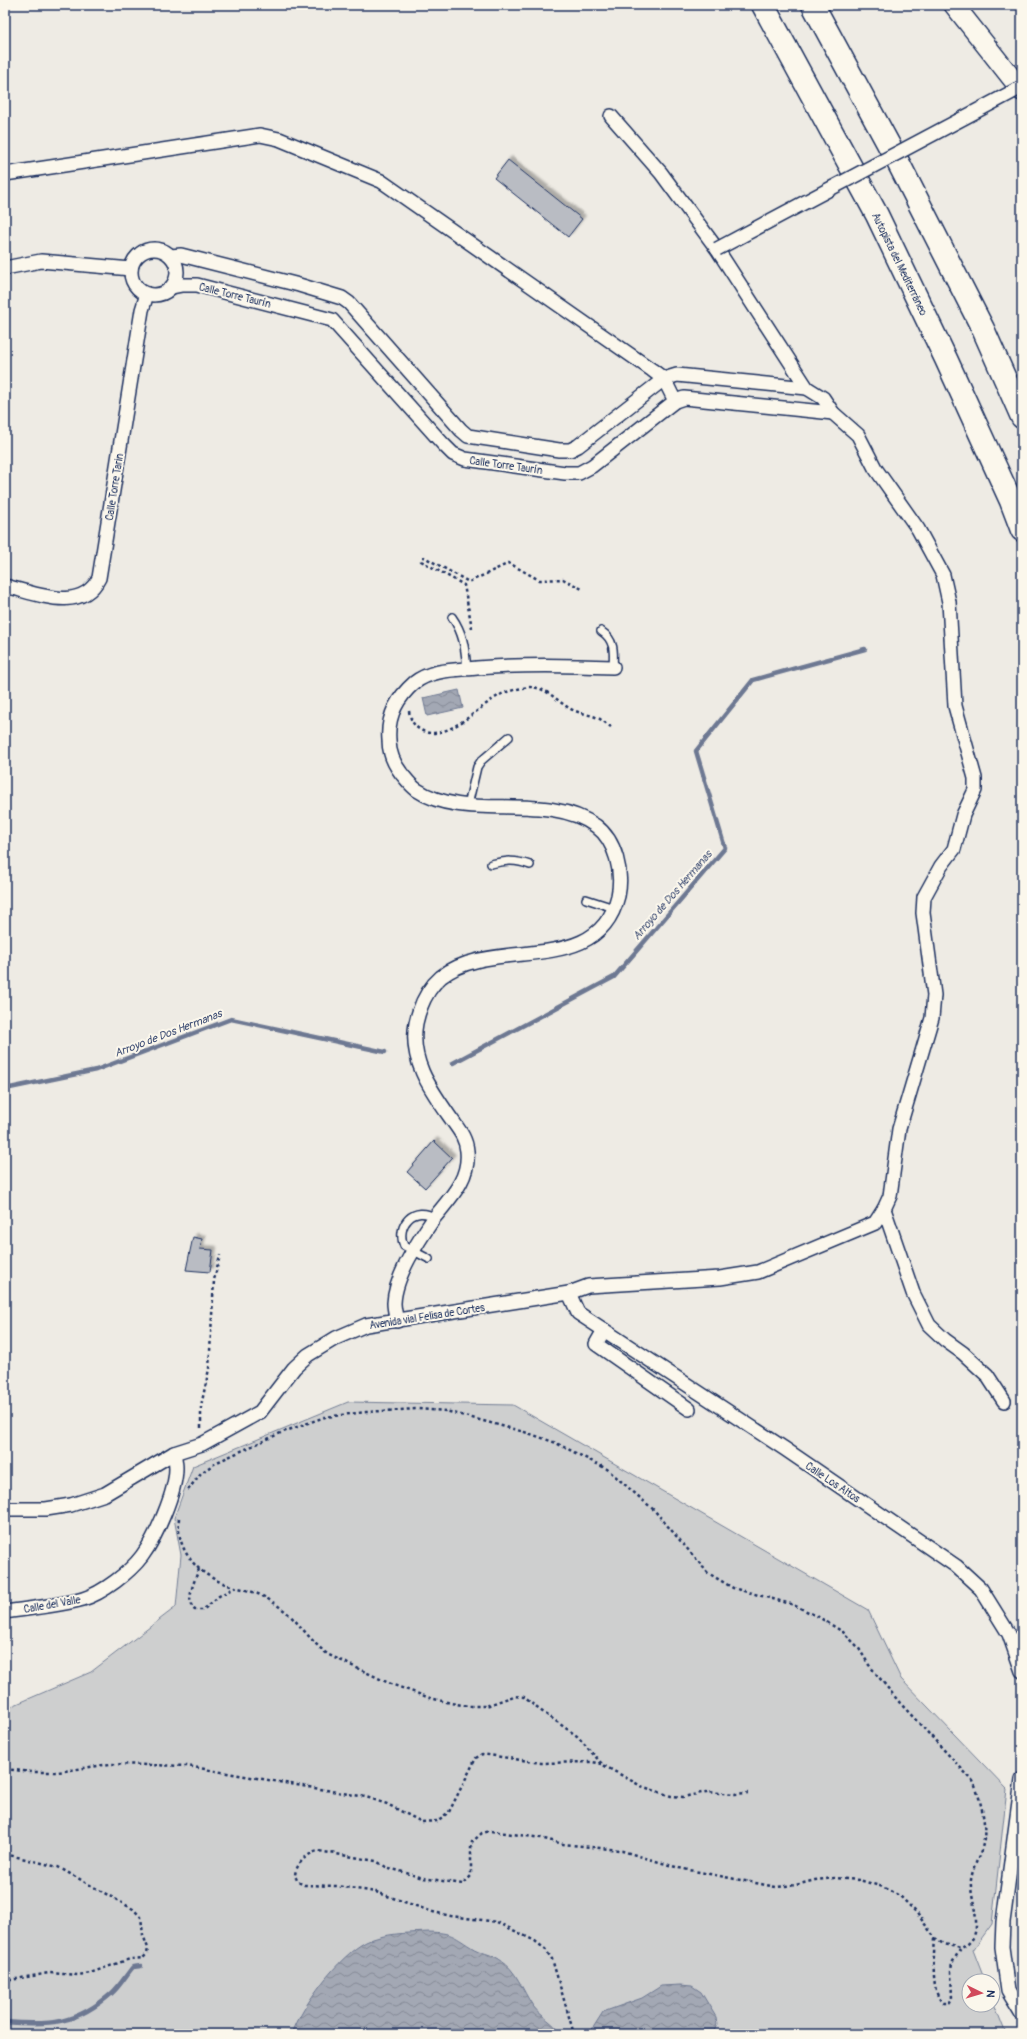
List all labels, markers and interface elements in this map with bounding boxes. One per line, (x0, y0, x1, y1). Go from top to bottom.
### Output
street label: Autopista del Mediterráneo (869, 211, 929, 318)
street label: Calle Torre Taurín (198, 281, 272, 311)
street label: Calle Torre Tarin (104, 452, 126, 522)
street label: Calle Torre Taurín (469, 455, 543, 477)
water label: Arroyo de Dos Hermanas (630, 847, 715, 943)
water label: Arroyo de Dos Hermanas (113, 1007, 225, 1060)
street label: Avenida vial Felisa de Cortes (369, 1302, 486, 1332)
street label: Calle Los Altos (803, 1460, 862, 1506)
street label: Calle del Valle (23, 1594, 82, 1616)
north arrow (961, 1973, 1001, 2013)
text: N (984, 1990, 997, 1999)

